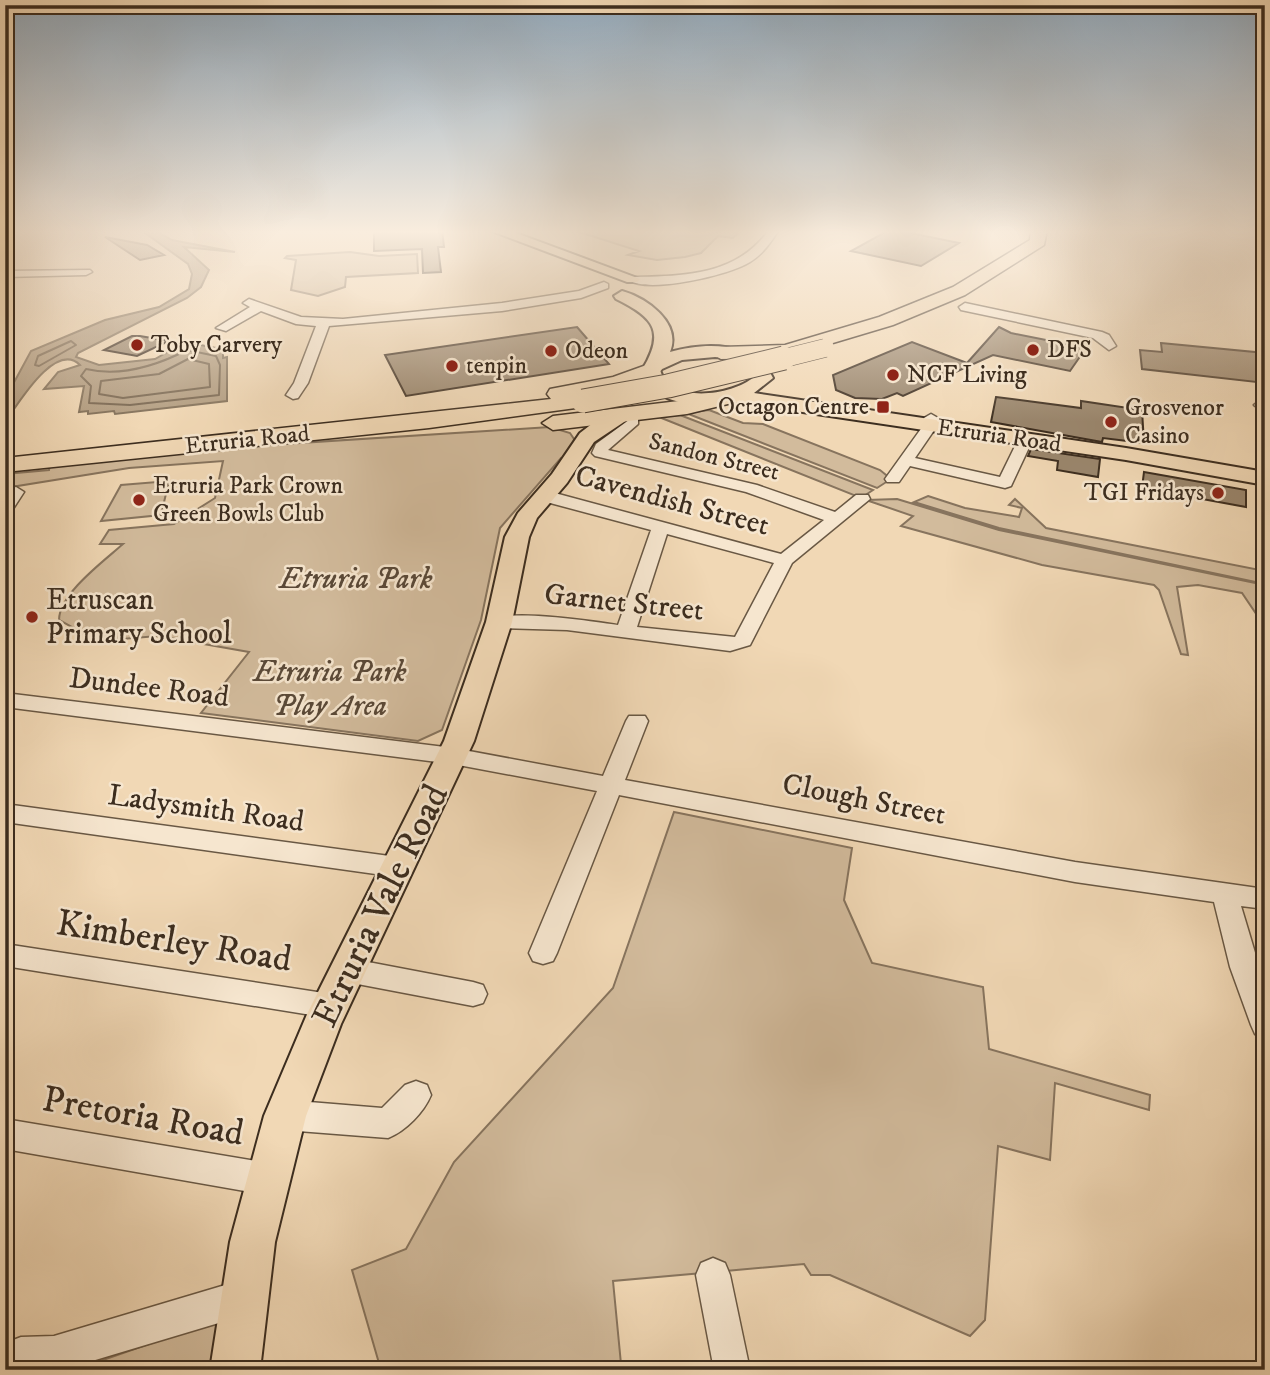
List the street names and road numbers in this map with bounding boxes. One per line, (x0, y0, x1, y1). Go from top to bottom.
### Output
street label: Etruria Road (935, 412, 1063, 460)
street label: Etruria Road (183, 419, 311, 461)
street label: Sandon Street (646, 426, 783, 488)
street label: Cavendish Street (571, 457, 773, 545)
street label: Garnet Street (543, 576, 705, 630)
street label: Dundee Road (67, 660, 231, 716)
street label: Clough Street (779, 766, 949, 834)
street label: Etruria Vale Road (302, 776, 460, 1035)
street label: Ladysmith Road (106, 777, 306, 841)
street label: Kimberley Road (53, 900, 296, 984)
street label: Pretoria Road (39, 1076, 248, 1158)

